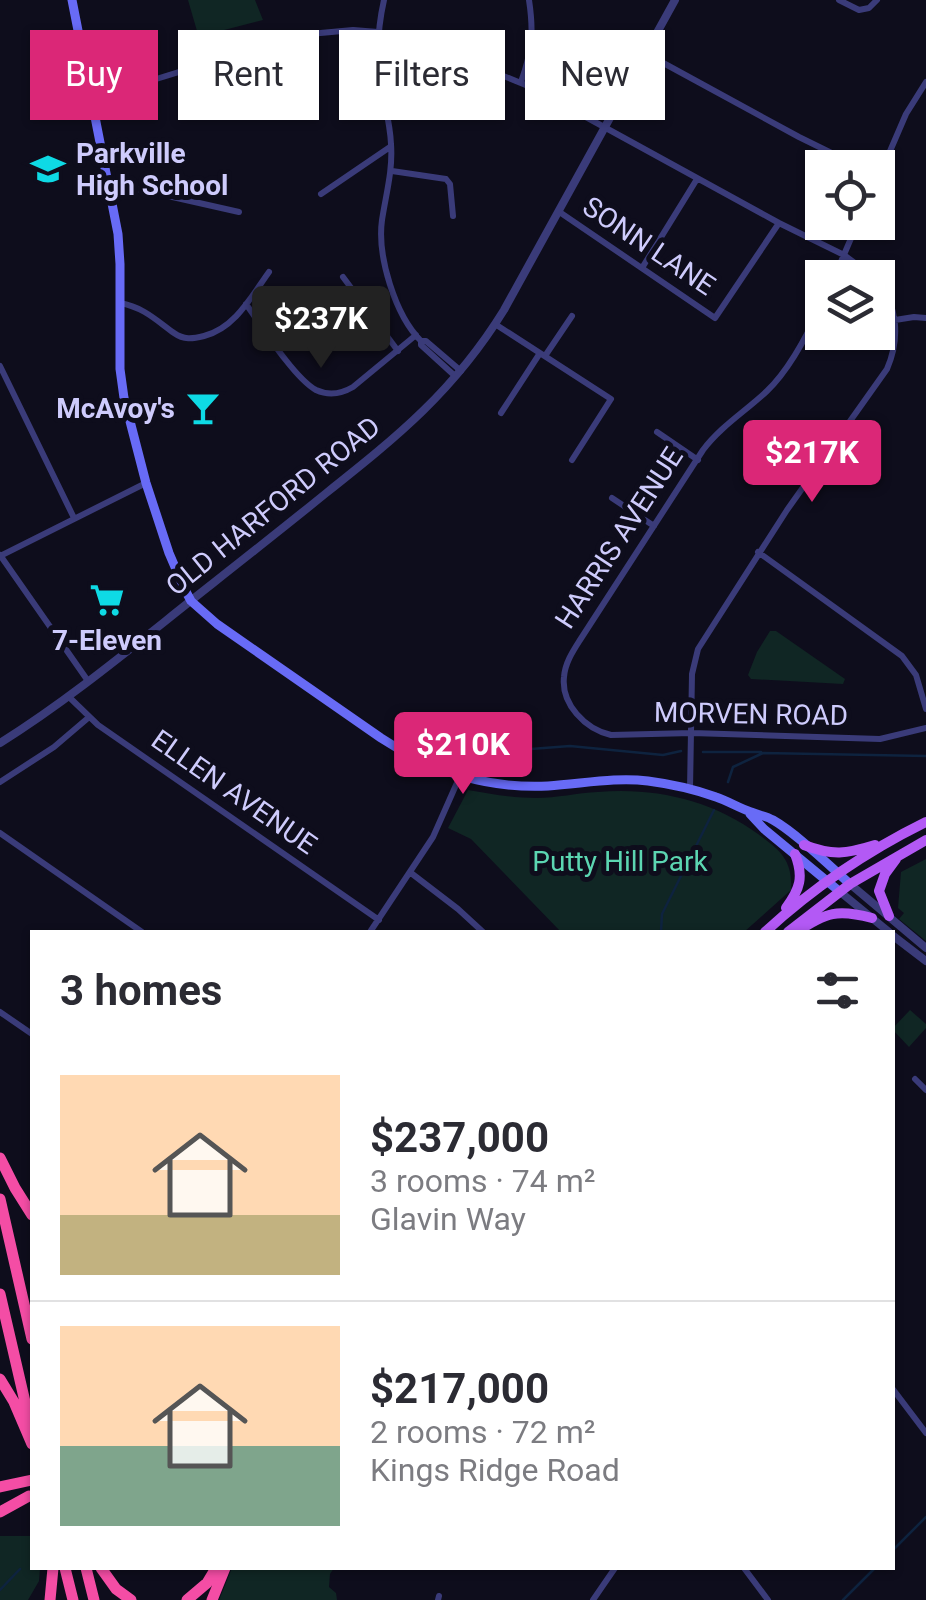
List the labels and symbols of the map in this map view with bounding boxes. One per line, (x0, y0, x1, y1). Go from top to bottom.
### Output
place label: Parkville High School (76, 137, 228, 202)
school or university icon: Parkville High School (29, 150, 67, 188)
street label: SONN LANE (577, 190, 721, 302)
pin: $237K (251, 286, 391, 371)
bar icon: McAvoy's (184, 389, 222, 427)
place label: McAvoy's (56, 392, 175, 425)
street label: OLD HARFORD ROAD (159, 410, 387, 602)
pin: $217K (742, 420, 882, 505)
street label: HARRIS AVENUE (548, 441, 690, 635)
supermarket icon: 7-Eleven (88, 581, 126, 619)
place label: 7-Eleven (52, 624, 162, 657)
street label: MORVEN ROAD (654, 696, 848, 732)
pin: $210K (393, 712, 533, 797)
street label: ELLEN AVENUE (145, 723, 323, 861)
park label: Putty Hill Park (532, 845, 708, 878)

